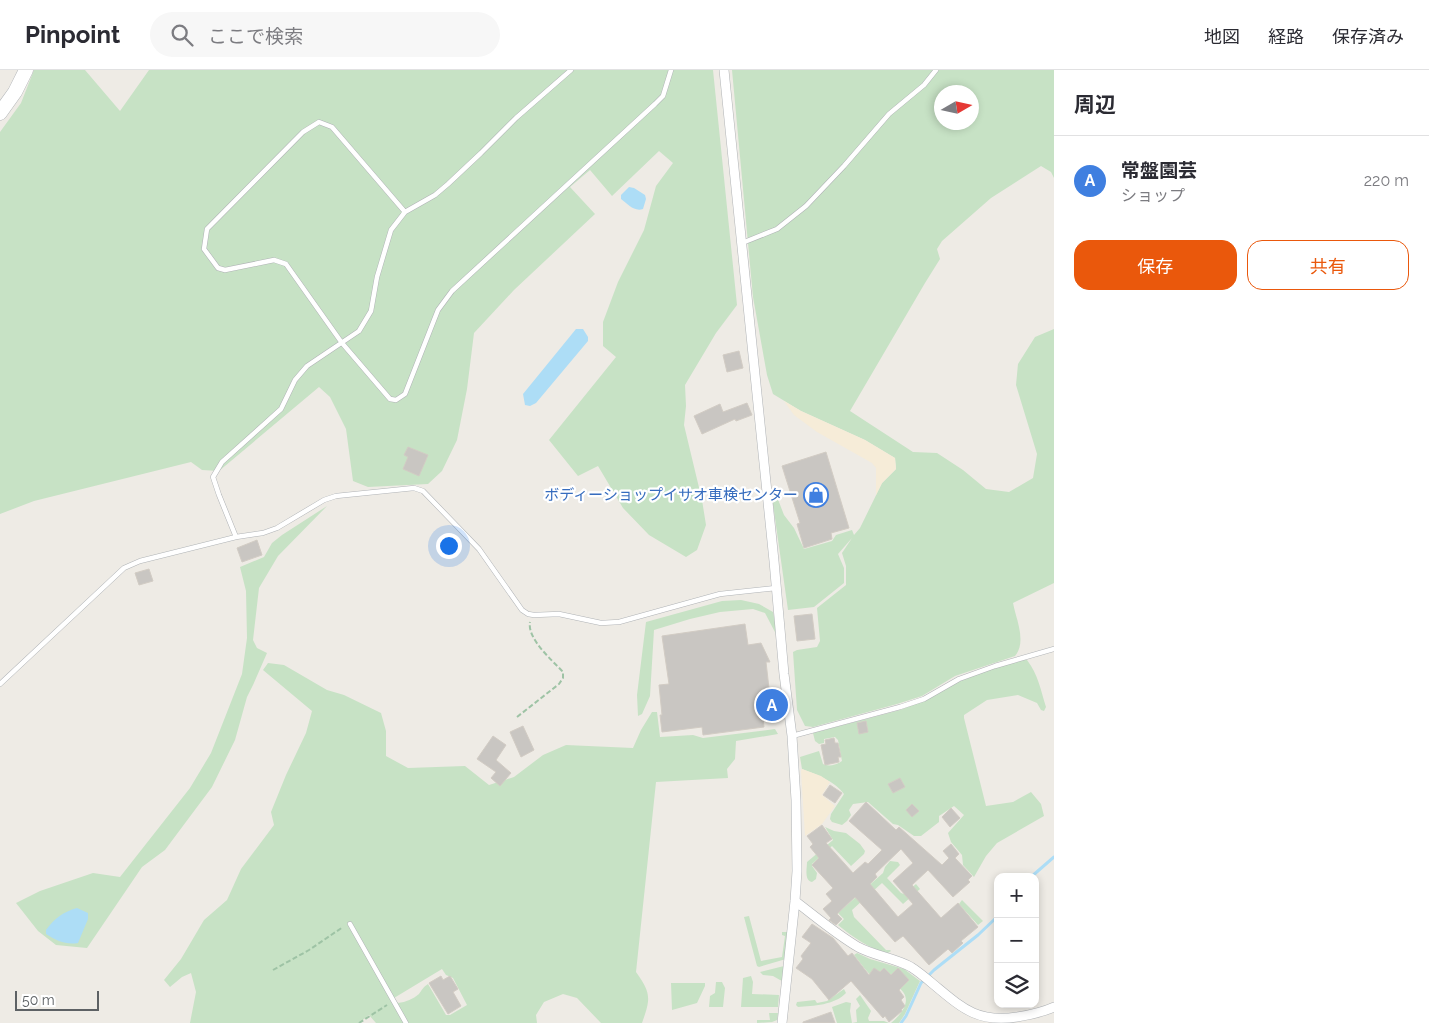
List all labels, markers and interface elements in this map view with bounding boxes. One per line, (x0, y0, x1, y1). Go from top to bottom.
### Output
search box (150, 12, 500, 57)
text: Pinpoint (25, 20, 120, 49)
icon: search (168, 21, 196, 49)
text: ここで検索 (208, 25, 303, 47)
text: 地図 (1204, 26, 1240, 47)
text: 経路 (1268, 26, 1304, 47)
text: 保存済み (1332, 26, 1404, 47)
north arrow (934, 85, 979, 130)
text: 周辺 (1074, 92, 1116, 117)
text: 常盤園芸 (1121, 159, 1197, 181)
text: A (1085, 171, 1095, 190)
text: 220 m (1364, 171, 1409, 190)
text: ショップ (1121, 186, 1185, 205)
button: 保存 (1074, 240, 1237, 290)
button: 共有 (1247, 240, 1409, 290)
shop icon: ボディーショップイサオ車検センター (803, 482, 829, 508)
place label: ボディーショップイサオ車検センター (544, 486, 798, 504)
your location (436, 533, 462, 559)
pin: A (756, 686, 788, 724)
map controls (994, 873, 1039, 1008)
button: + (994, 873, 1039, 918)
button: − (994, 918, 1039, 963)
button: layers (994, 963, 1039, 1008)
scale bar (15, 988, 99, 1011)
text: 50 m (22, 992, 55, 1008)

